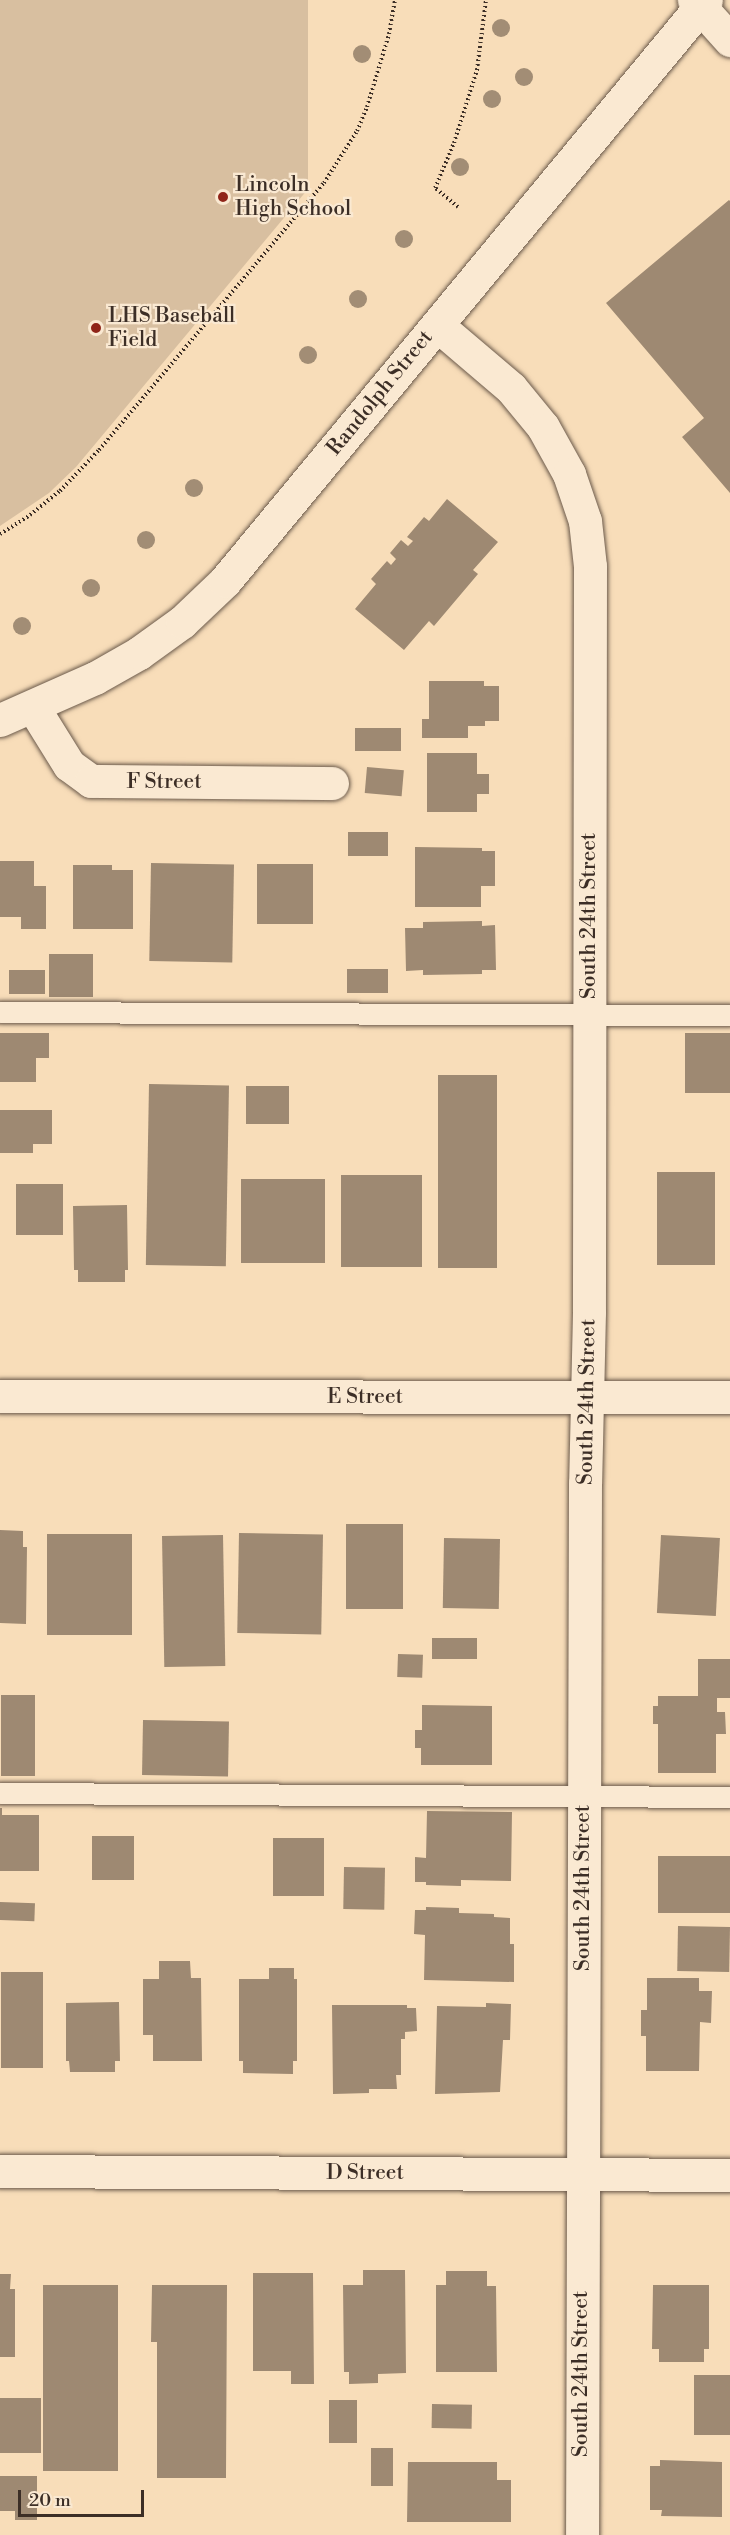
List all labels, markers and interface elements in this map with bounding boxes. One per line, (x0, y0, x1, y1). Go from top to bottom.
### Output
place label: Lincoln High School (235, 172, 351, 222)
marker: Lincoln High School (216, 190, 230, 204)
place label: LHS Baseball Field (108, 303, 235, 353)
marker: LHS Baseball Field (89, 321, 103, 335)
street label: Randolph Street (322, 325, 438, 461)
street label: F Street (126, 769, 202, 795)
street label: South 24th Street (576, 833, 602, 999)
street label: South 24th Street (573, 1319, 601, 1485)
street label: E Street (327, 1384, 403, 1410)
street label: South 24th Street (570, 1805, 596, 1971)
street label: D Street (326, 2160, 404, 2186)
street label: South 24th Street (568, 2291, 594, 2457)
scale bar (21, 2478, 147, 2516)
text: 20 m (29, 2489, 71, 2512)

